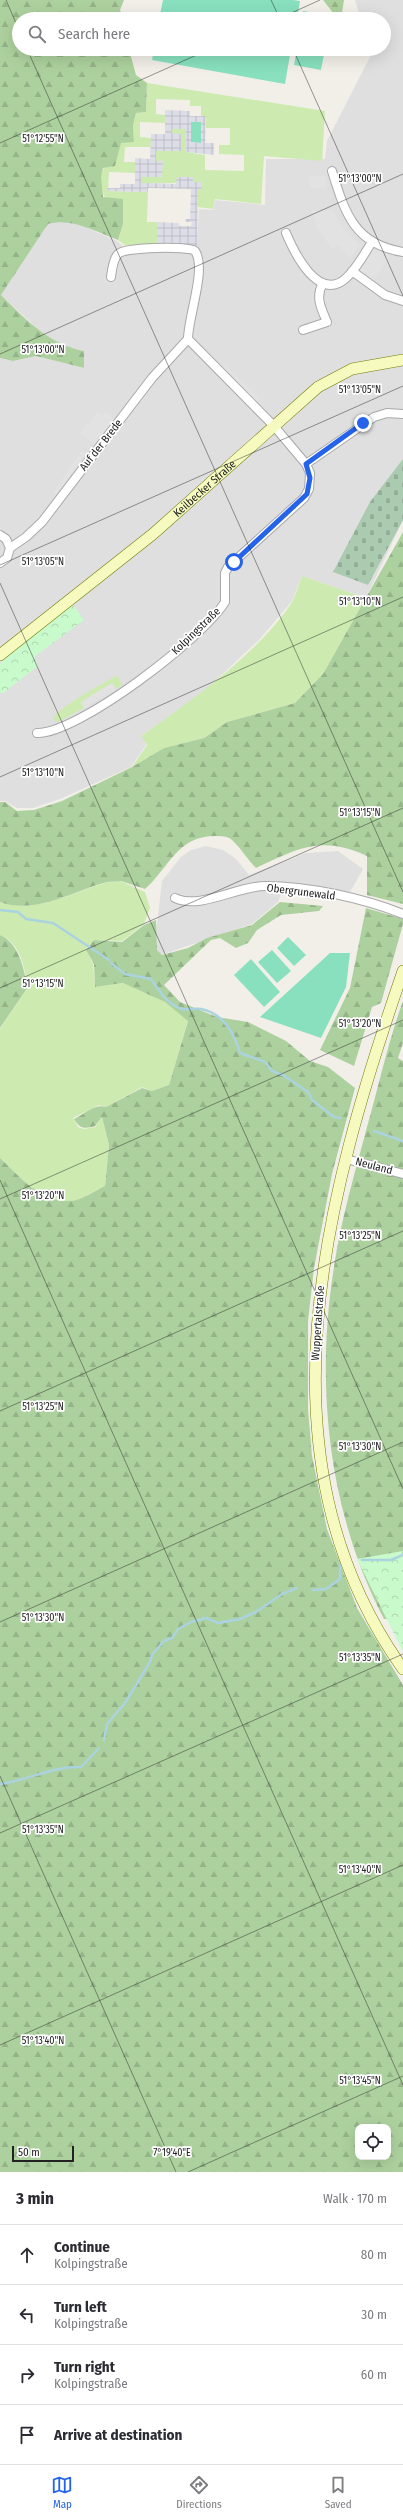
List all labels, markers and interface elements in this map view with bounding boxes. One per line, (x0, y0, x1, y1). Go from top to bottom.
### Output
search box (12, 12, 391, 56)
icon: search (26, 23, 48, 45)
text: Search here (58, 25, 130, 43)
text: 51°12'55"N (22, 133, 64, 145)
text: 51°13'00"N (338, 173, 382, 185)
text: 51°13'00"N (21, 344, 65, 356)
text: 51°13'05"N (339, 384, 381, 396)
route end (354, 414, 372, 432)
street label: Auf der Brede (77, 417, 125, 473)
street label: Keilbecker Straße (171, 457, 238, 519)
route start (225, 553, 243, 571)
text: 51°13'05"N (22, 556, 64, 568)
text: 51°13'10"N (339, 596, 381, 608)
street label: Kolpingstraße (169, 605, 223, 657)
text: 51°13'10"N (22, 767, 64, 779)
text: 51°13'15"N (339, 807, 381, 819)
street label: Obergrunewald (266, 881, 336, 903)
text: 51°13'15"N (22, 978, 64, 990)
text: 51°13'20"N (339, 1018, 381, 1030)
street label: Neuland (354, 1155, 394, 1177)
text: 51°13'20"N (22, 1190, 64, 1202)
text: 51°13'25"N (339, 1230, 381, 1242)
street label: Wuppertalstraße (309, 1285, 327, 1361)
text: 51°13'25"N (22, 1401, 64, 1413)
text: 51°13'30"N (339, 1441, 381, 1453)
text: 51°13'30"N (22, 1612, 64, 1624)
text: 51°13'35"N (339, 1652, 381, 1664)
text: 51°13'35"N (22, 1824, 64, 1836)
text: 51°13'40"N (339, 1864, 381, 1876)
text: 51°13'40"N (22, 2035, 64, 2047)
text: 51°13'45"N (339, 2075, 381, 2087)
map controls (355, 2124, 391, 2160)
button: locate (355, 2124, 391, 2160)
scale bar (12, 2144, 74, 2163)
text: 50 m (18, 2146, 40, 2159)
text: 7°19'40"E (153, 2147, 191, 2159)
text: 3 min (16, 2188, 54, 2209)
text: Walk · 170 m (323, 2191, 387, 2206)
text: Continue (54, 2238, 110, 2256)
icon: ahead (16, 2244, 38, 2266)
text: 80 m (361, 2247, 387, 2262)
text: Kolpingstraße (54, 2256, 128, 2271)
text: Turn left (54, 2298, 107, 2316)
icon: left (16, 2304, 38, 2326)
text: 30 m (361, 2307, 387, 2322)
text: Kolpingstraße (54, 2316, 128, 2331)
text: Turn right (54, 2358, 115, 2376)
icon: right (16, 2364, 38, 2386)
text: 60 m (361, 2367, 387, 2382)
text: Kolpingstraße (54, 2376, 128, 2391)
icon: arrive (16, 2424, 38, 2446)
text: Arrive at destination (54, 2426, 182, 2444)
tab: Map (51, 2474, 73, 2511)
tab: Directions (176, 2474, 222, 2511)
tab: Saved (325, 2474, 352, 2511)

